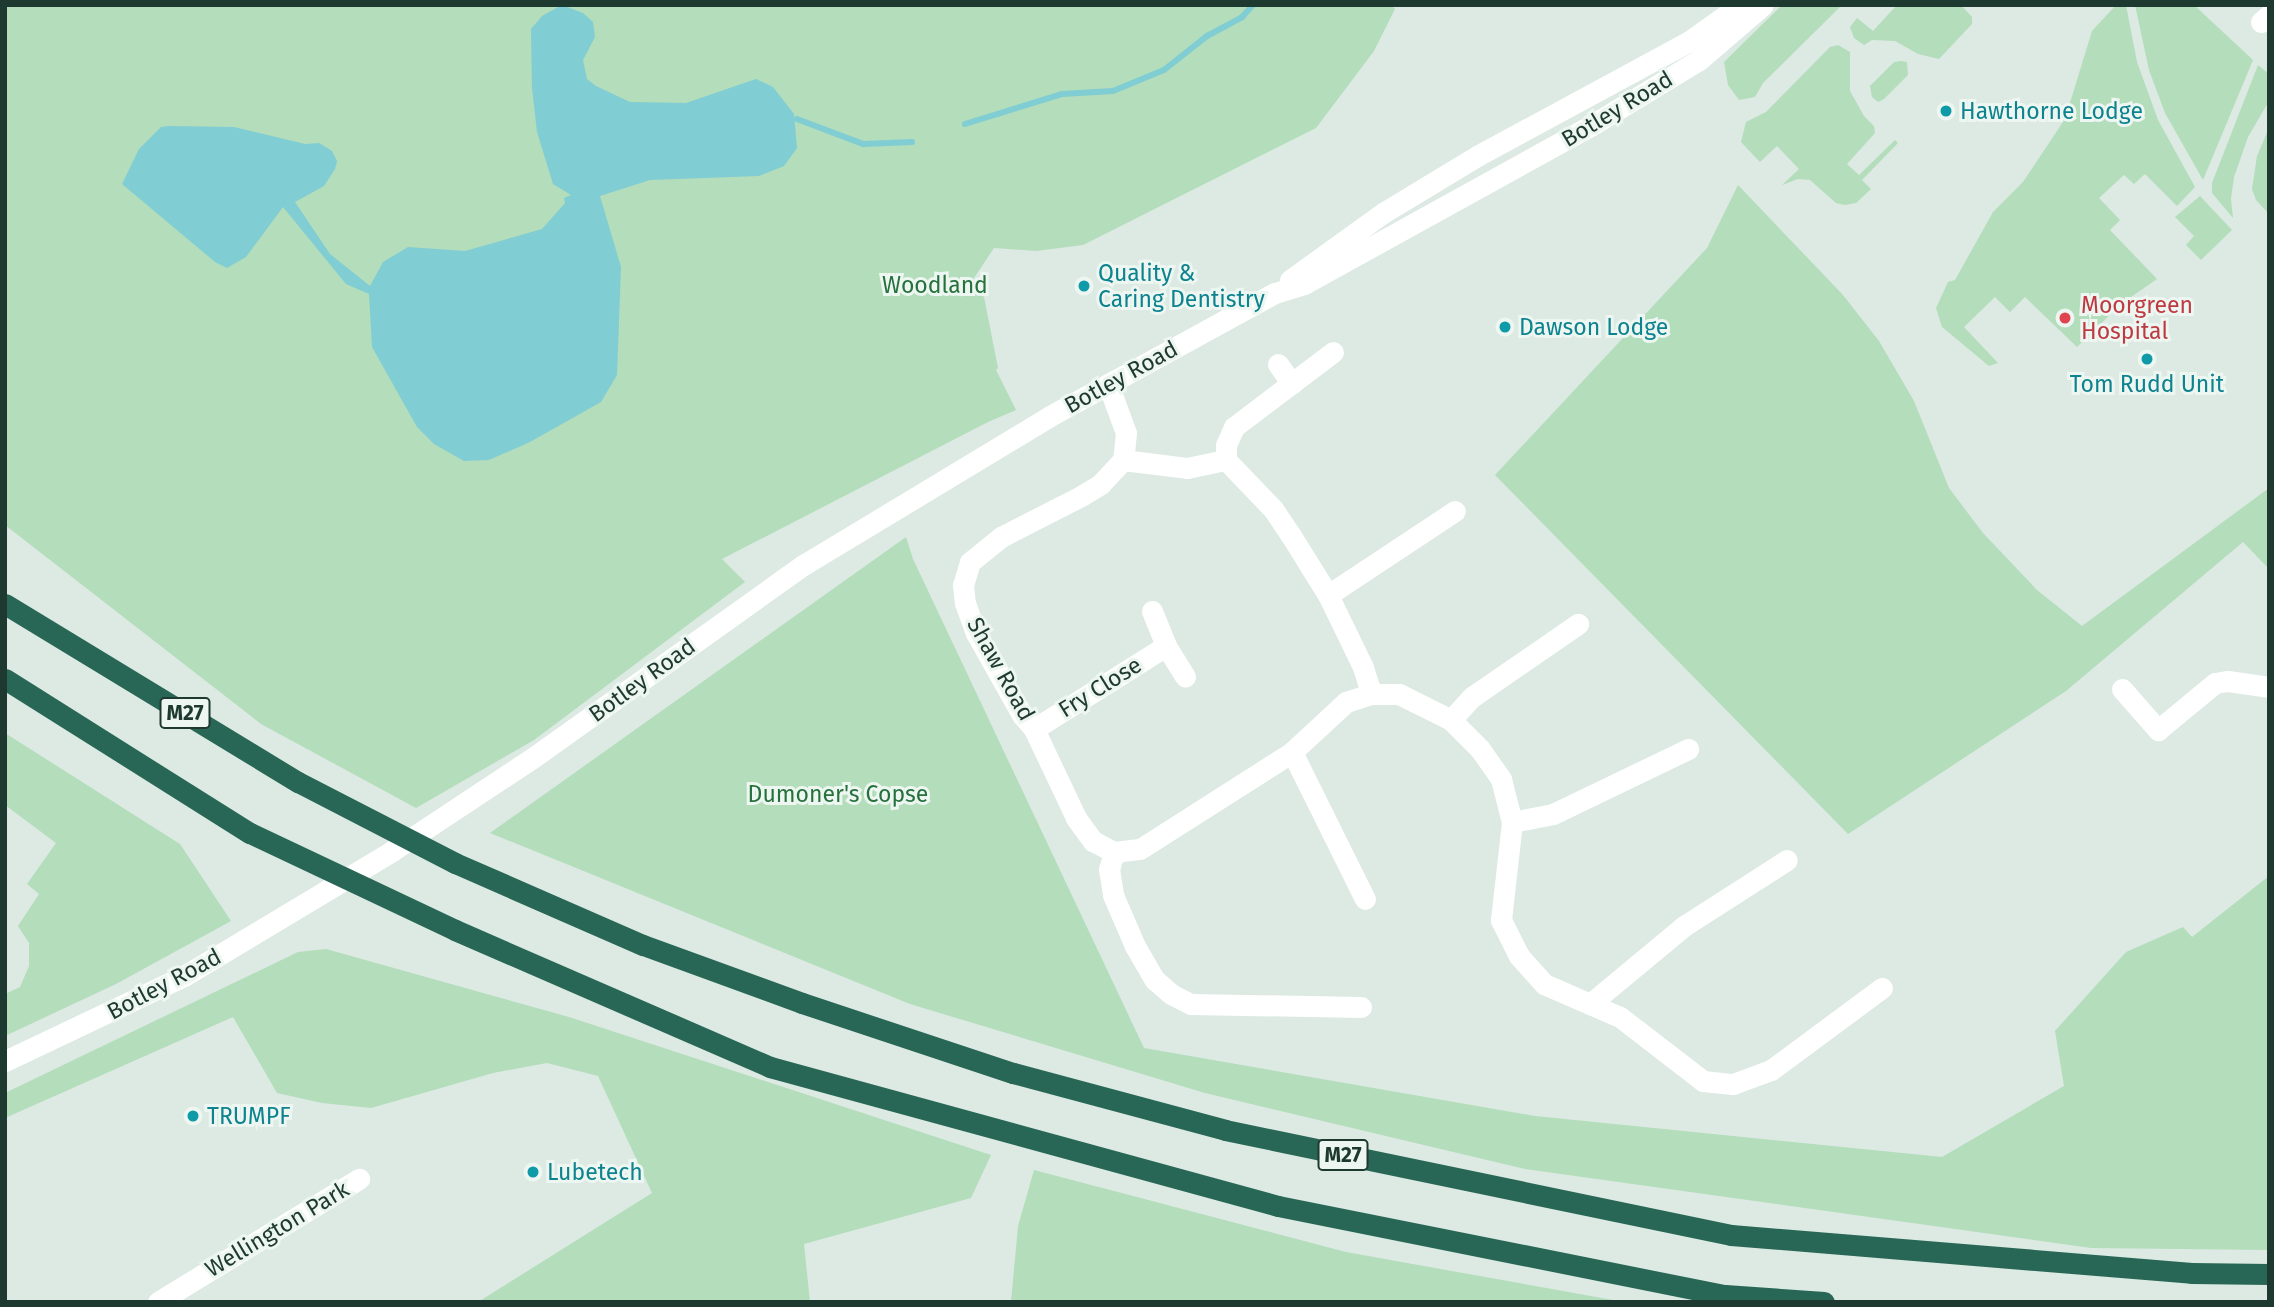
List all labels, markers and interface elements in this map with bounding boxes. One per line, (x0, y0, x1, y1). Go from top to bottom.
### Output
street label: Botley Road (1556, 65, 1678, 153)
place label: Hawthorne Lodge (1960, 97, 2143, 125)
marker: Hawthorne Lodge (1938, 103, 1954, 119)
place label: Quality & Caring Dentistry (1098, 259, 1265, 313)
park label: Woodland (882, 271, 988, 299)
marker: Quality & Caring Dentistry (1076, 278, 1092, 294)
place label: Moorgreen Hospital (2081, 291, 2193, 345)
marker: Moorgreen Hospital (2055, 308, 2075, 328)
place label: Dawson Lodge (1519, 313, 1668, 341)
marker: Dawson Lodge (1497, 319, 1513, 335)
street label: Botley Road (1060, 335, 1182, 419)
marker: Tom Rudd Unit (2139, 351, 2155, 367)
place label: Tom Rudd Unit (2070, 370, 2224, 398)
street label: Shaw Road (961, 612, 1041, 726)
street label: Botley Road (583, 632, 701, 728)
street label: Fry Close (1053, 651, 1147, 723)
road number: M27 (159, 696, 211, 730)
park label: Dumoner's Copse (748, 780, 928, 808)
street label: Botley Road (102, 942, 226, 1026)
place label: TRUMPF (207, 1102, 290, 1130)
marker: TRUMPF (185, 1108, 201, 1124)
road number: M27 (1317, 1138, 1369, 1172)
place label: Lubetech (547, 1158, 643, 1186)
marker: Lubetech (525, 1164, 541, 1180)
street label: Wellington Park (200, 1175, 354, 1283)

